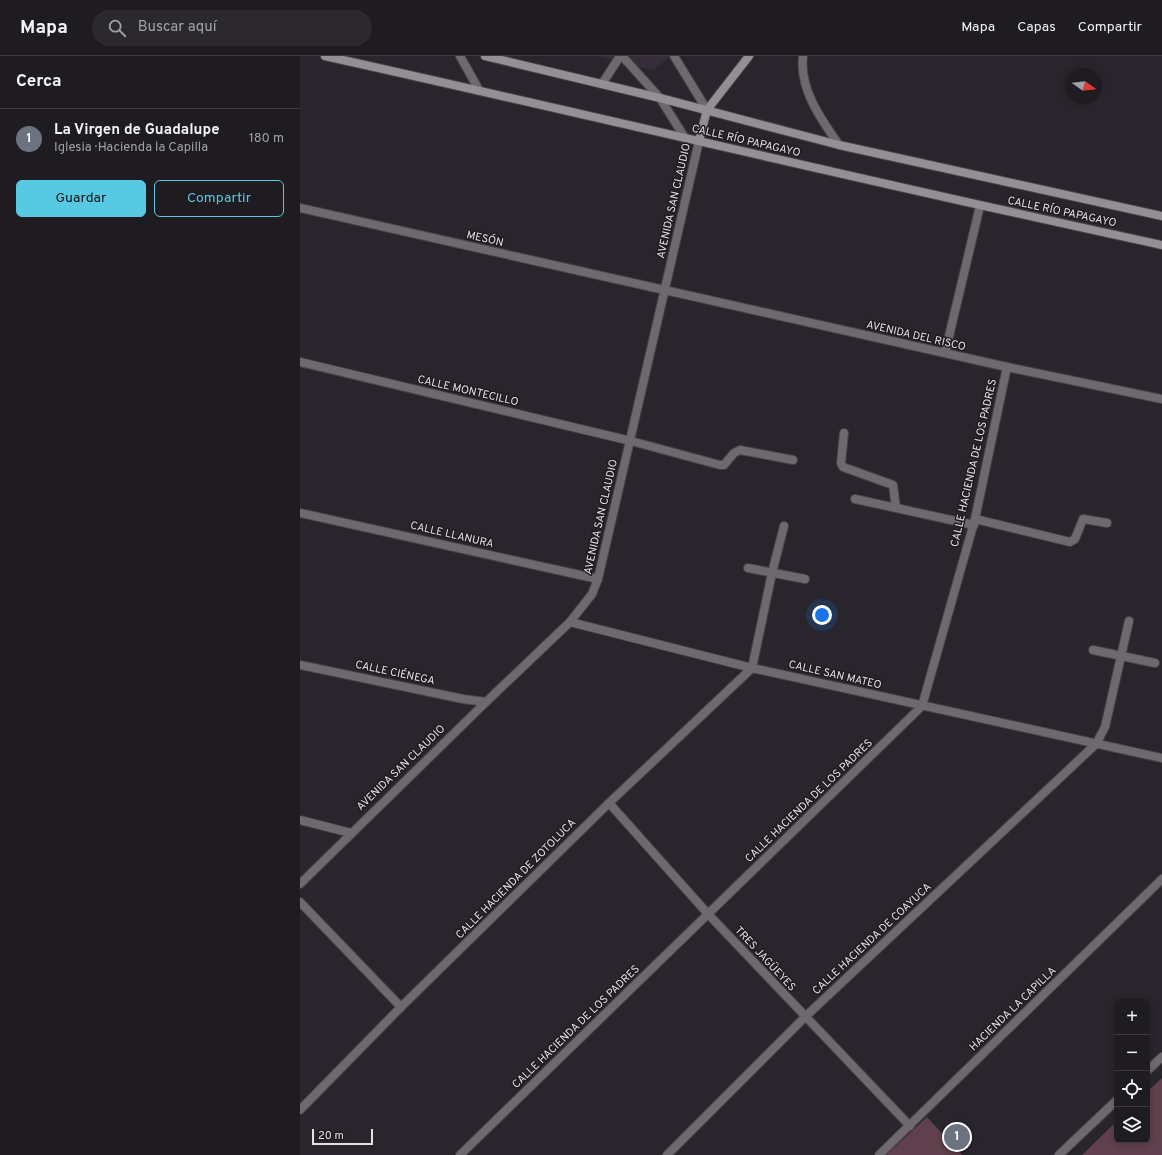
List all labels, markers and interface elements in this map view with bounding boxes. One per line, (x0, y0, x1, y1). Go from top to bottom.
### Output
search box (92, 10, 372, 46)
text: Mapa (20, 16, 68, 40)
icon: search (106, 17, 128, 39)
text: Buscar aquí (138, 18, 217, 37)
text: Mapa (961, 19, 995, 36)
text: Capas (1017, 19, 1056, 36)
text: Compartir (1078, 19, 1142, 36)
north arrow (1066, 68, 1102, 104)
text: Cerca (16, 71, 62, 93)
text: La Virgen de Guadalupe (54, 121, 220, 140)
street label: CALLE RÍO PAPAGAYO (690, 121, 802, 160)
text: 1 (26, 131, 32, 147)
text: 180 m (249, 131, 284, 147)
text: Iglesia · Hacienda la Capilla (54, 140, 208, 156)
street label: AVENIDA SAN CLAUDIO (654, 142, 694, 260)
button: Guardar (16, 180, 146, 217)
button: Compartir (154, 180, 284, 217)
street label: CALLE RÍO PAPAGAYO (1006, 193, 1118, 230)
street label: MESÓN (465, 227, 505, 250)
street label: AVENIDA DEL RISCO (865, 318, 967, 354)
street label: CALLE MONTECILLO (416, 373, 520, 409)
street label: CALLE HACIENDA DE LOS PADRES (948, 378, 1000, 548)
street label: AVENIDA SAN CLAUDIO (581, 458, 621, 576)
street label: CALLE LLANURA (409, 519, 495, 551)
your location (812, 605, 832, 625)
street label: CALLE CIÉNEGA (354, 657, 436, 688)
street label: CALLE SAN MATEO (787, 657, 883, 693)
street label: AVENIDA SAN CLAUDIO (354, 722, 448, 814)
street label: CALLE HACIENDA DE LOS PADRES (742, 736, 876, 866)
street label: CALLE HACIENDA DE ZOTOLUCA (453, 816, 579, 942)
street label: CALLE HACIENDA DE COAYUCA (810, 880, 934, 998)
street label: TRES JAGÜEYES (731, 923, 799, 994)
street label: CALLE HACIENDA DE LOS PADRES (509, 962, 643, 1092)
street label: HACIENDA LA CAPILLA (967, 964, 1059, 1054)
map controls (1114, 999, 1150, 1143)
button: + (1114, 999, 1150, 1035)
button: − (1114, 1035, 1150, 1071)
button: locate (1114, 1071, 1150, 1107)
button: layers (1114, 1107, 1150, 1143)
pin: 1 (944, 1122, 970, 1152)
scale bar (312, 1127, 373, 1146)
text: 20 m (318, 1129, 344, 1143)

